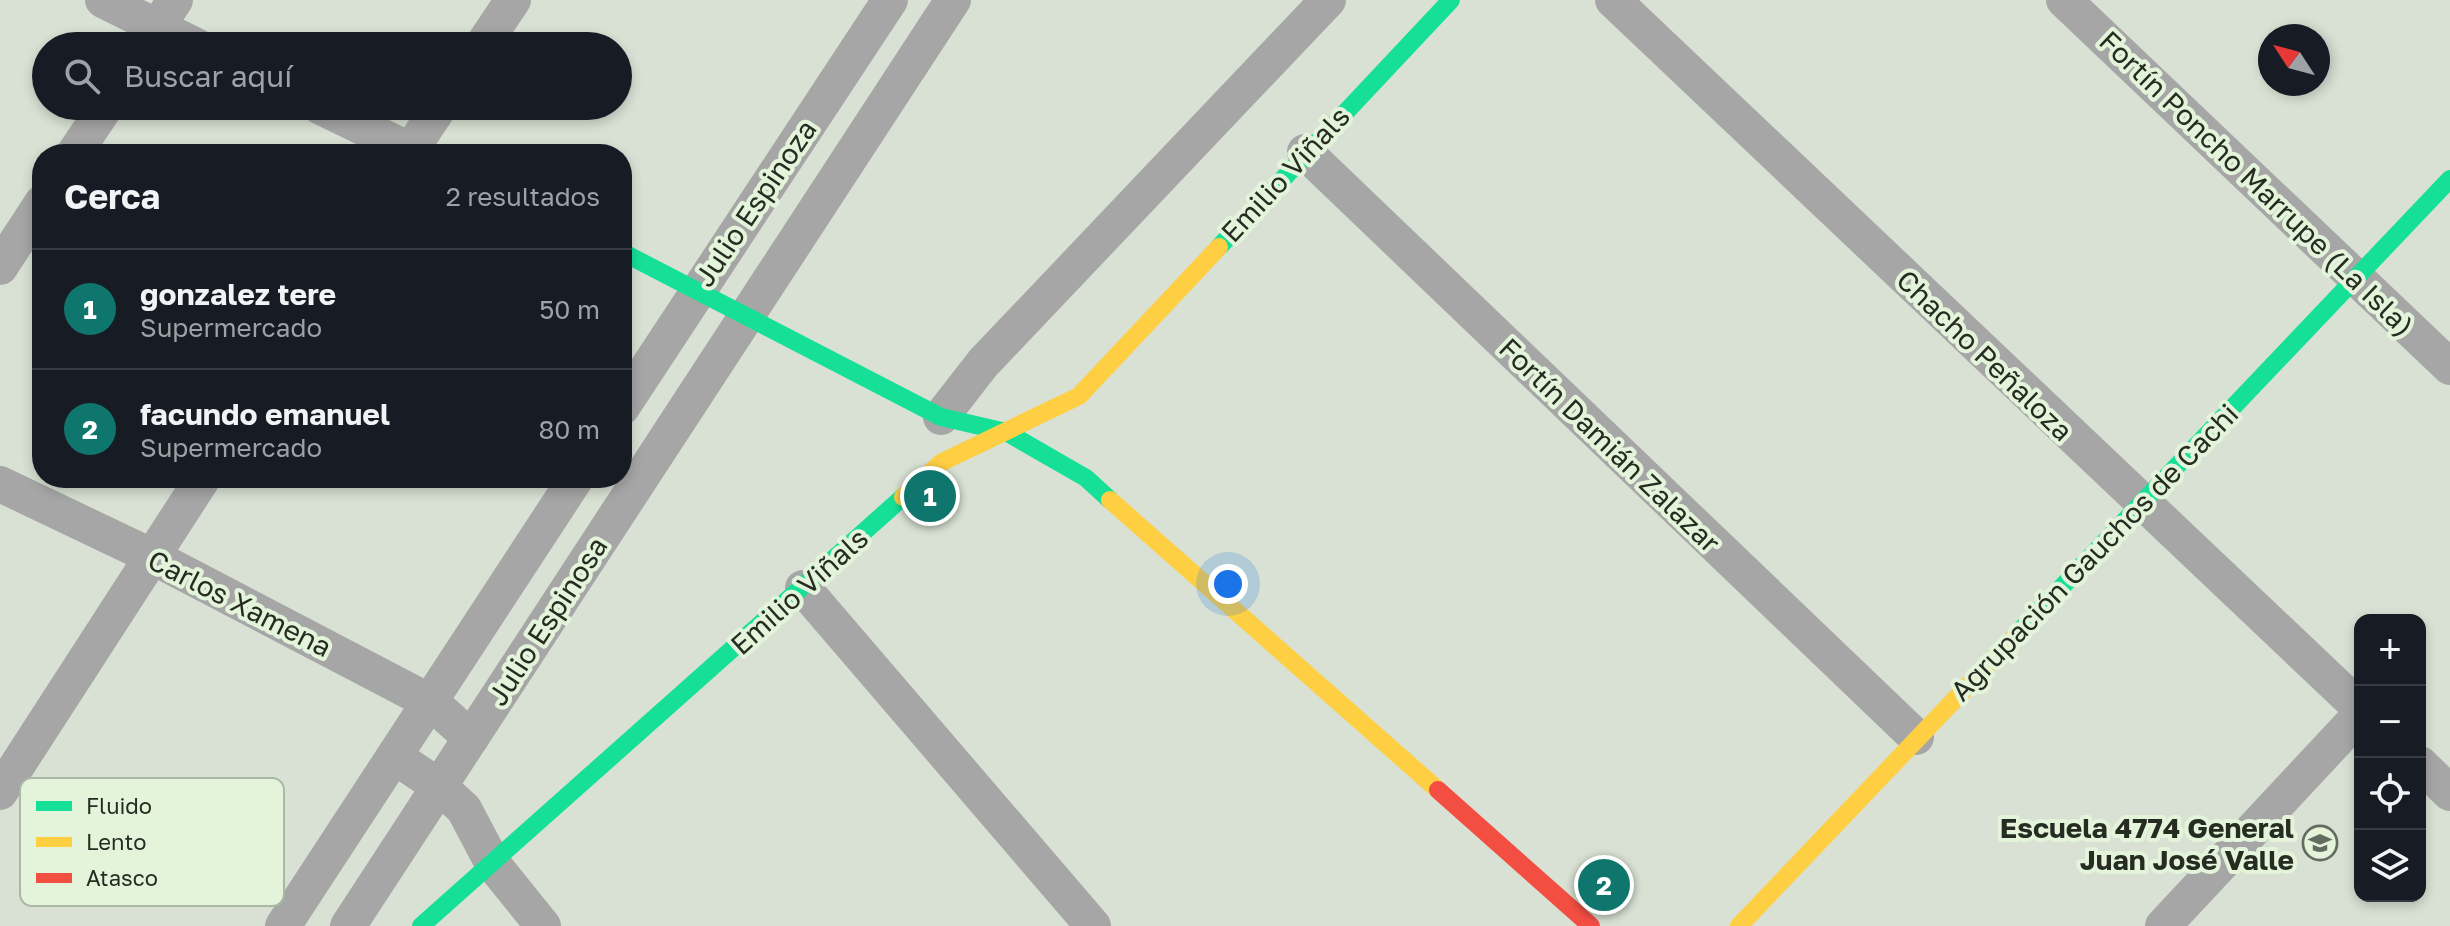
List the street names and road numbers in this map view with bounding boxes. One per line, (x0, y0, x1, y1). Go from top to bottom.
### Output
street label: Fortín Poncho Marrupe (La Isla) (2093, 24, 2421, 342)
street label: Emilio Viñals (1214, 100, 1356, 248)
street label: Julio Espinoza (687, 114, 823, 292)
street label: Chacho Peñaloza (1890, 263, 2080, 447)
street label: Fortín Damián Zalazar (1493, 331, 1727, 559)
street label: Agrupación Gauchos de Cachi (1943, 397, 2245, 707)
street label: Emilio Viñals (724, 521, 874, 661)
street label: Julio Espinosa (480, 531, 614, 711)
street label: Carlos Xamena (143, 543, 337, 663)

